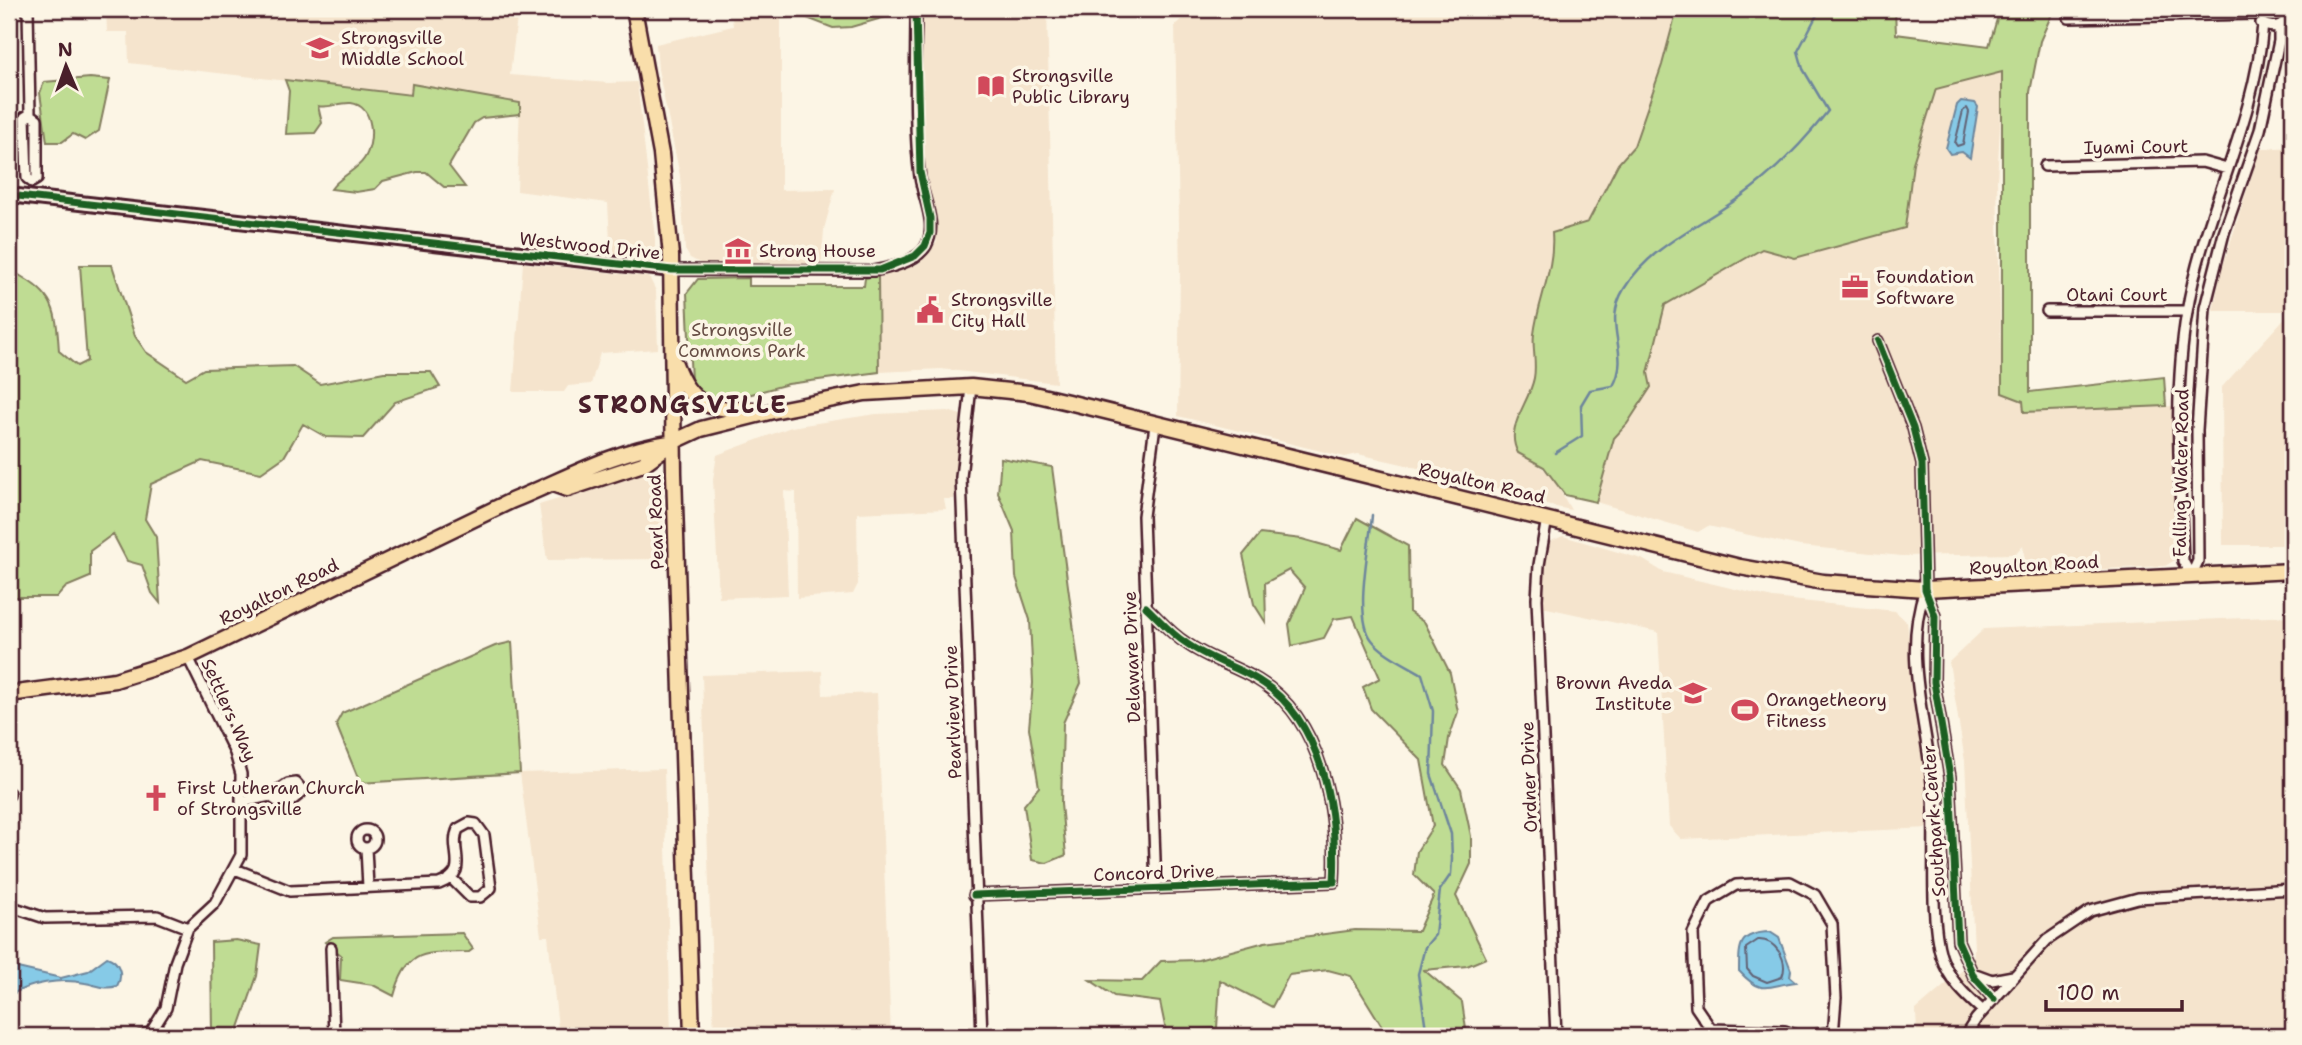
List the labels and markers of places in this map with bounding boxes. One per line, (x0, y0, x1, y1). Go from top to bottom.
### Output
place label: Strongsville Middle School (341, 26, 465, 71)
school or university icon: Strongsville Middle School (305, 33, 335, 63)
place label: Strongsville Public Library (1012, 64, 1130, 109)
library icon: Strongsville Public Library (976, 71, 1006, 101)
museum icon: Strong House (723, 236, 753, 266)
place label: Strong House (759, 239, 876, 263)
place label: Foundation Software (1876, 265, 1974, 310)
office icon: Foundation Software (1840, 272, 1870, 302)
place label: Strongsville City Hall (951, 288, 1053, 333)
public building icon: Strongsville City Hall (915, 295, 945, 325)
place label: Brown Aveda Institute (1556, 671, 1672, 716)
school or university icon: Brown Aveda Institute (1678, 678, 1708, 708)
place label: Orangetheory Fitness (1766, 688, 1887, 733)
sports icon: Orangetheory Fitness (1730, 695, 1760, 725)
place label: First Lutheran Church of Strongsville (177, 776, 365, 821)
church icon: First Lutheran Church of Strongsville (141, 783, 171, 813)

